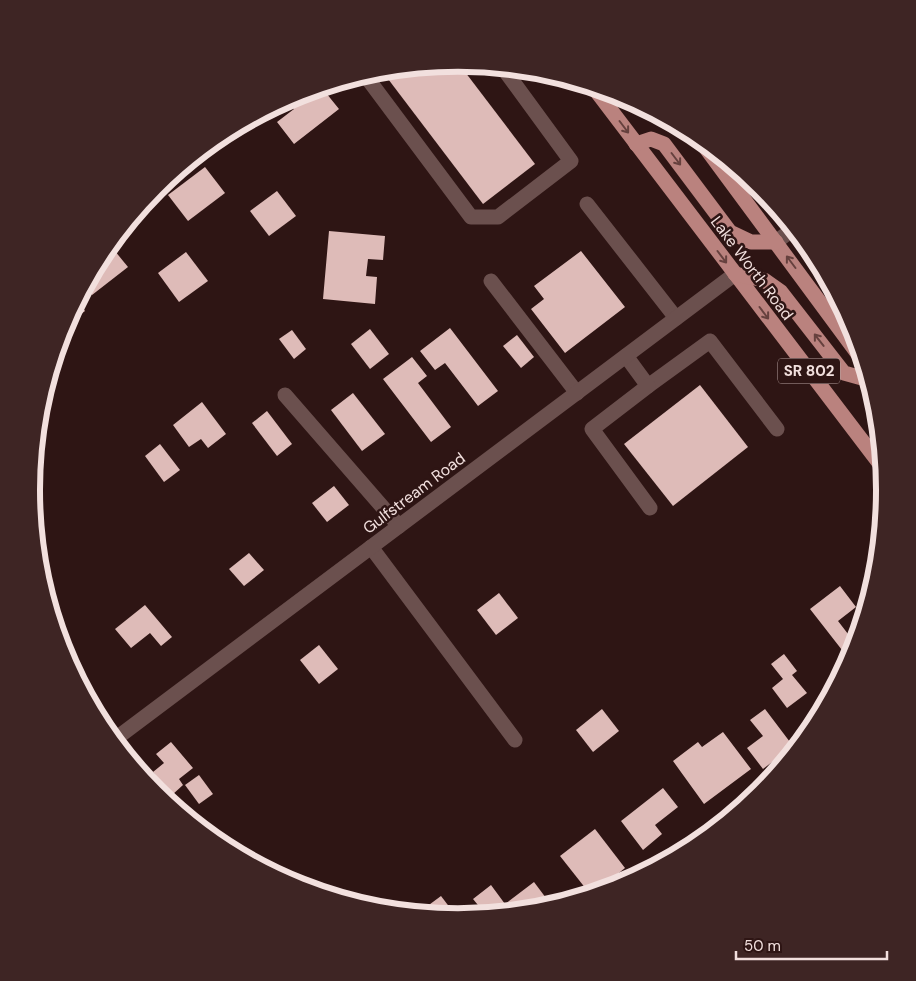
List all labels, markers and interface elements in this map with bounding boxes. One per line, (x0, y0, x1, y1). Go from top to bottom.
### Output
one-way arrow (619, 120, 629, 134)
one-way arrow (671, 152, 681, 166)
street label: Lake Worth Road (706, 212, 798, 324)
one-way arrow (716, 250, 727, 263)
one-way arrow (786, 255, 796, 269)
one-way arrow (759, 306, 770, 319)
one-way arrow (813, 334, 824, 347)
road number: SR 802 (778, 358, 840, 384)
street label: Gulfstream Road (359, 448, 469, 538)
scale bar (736, 928, 887, 960)
text: 50 m (744, 936, 781, 956)

